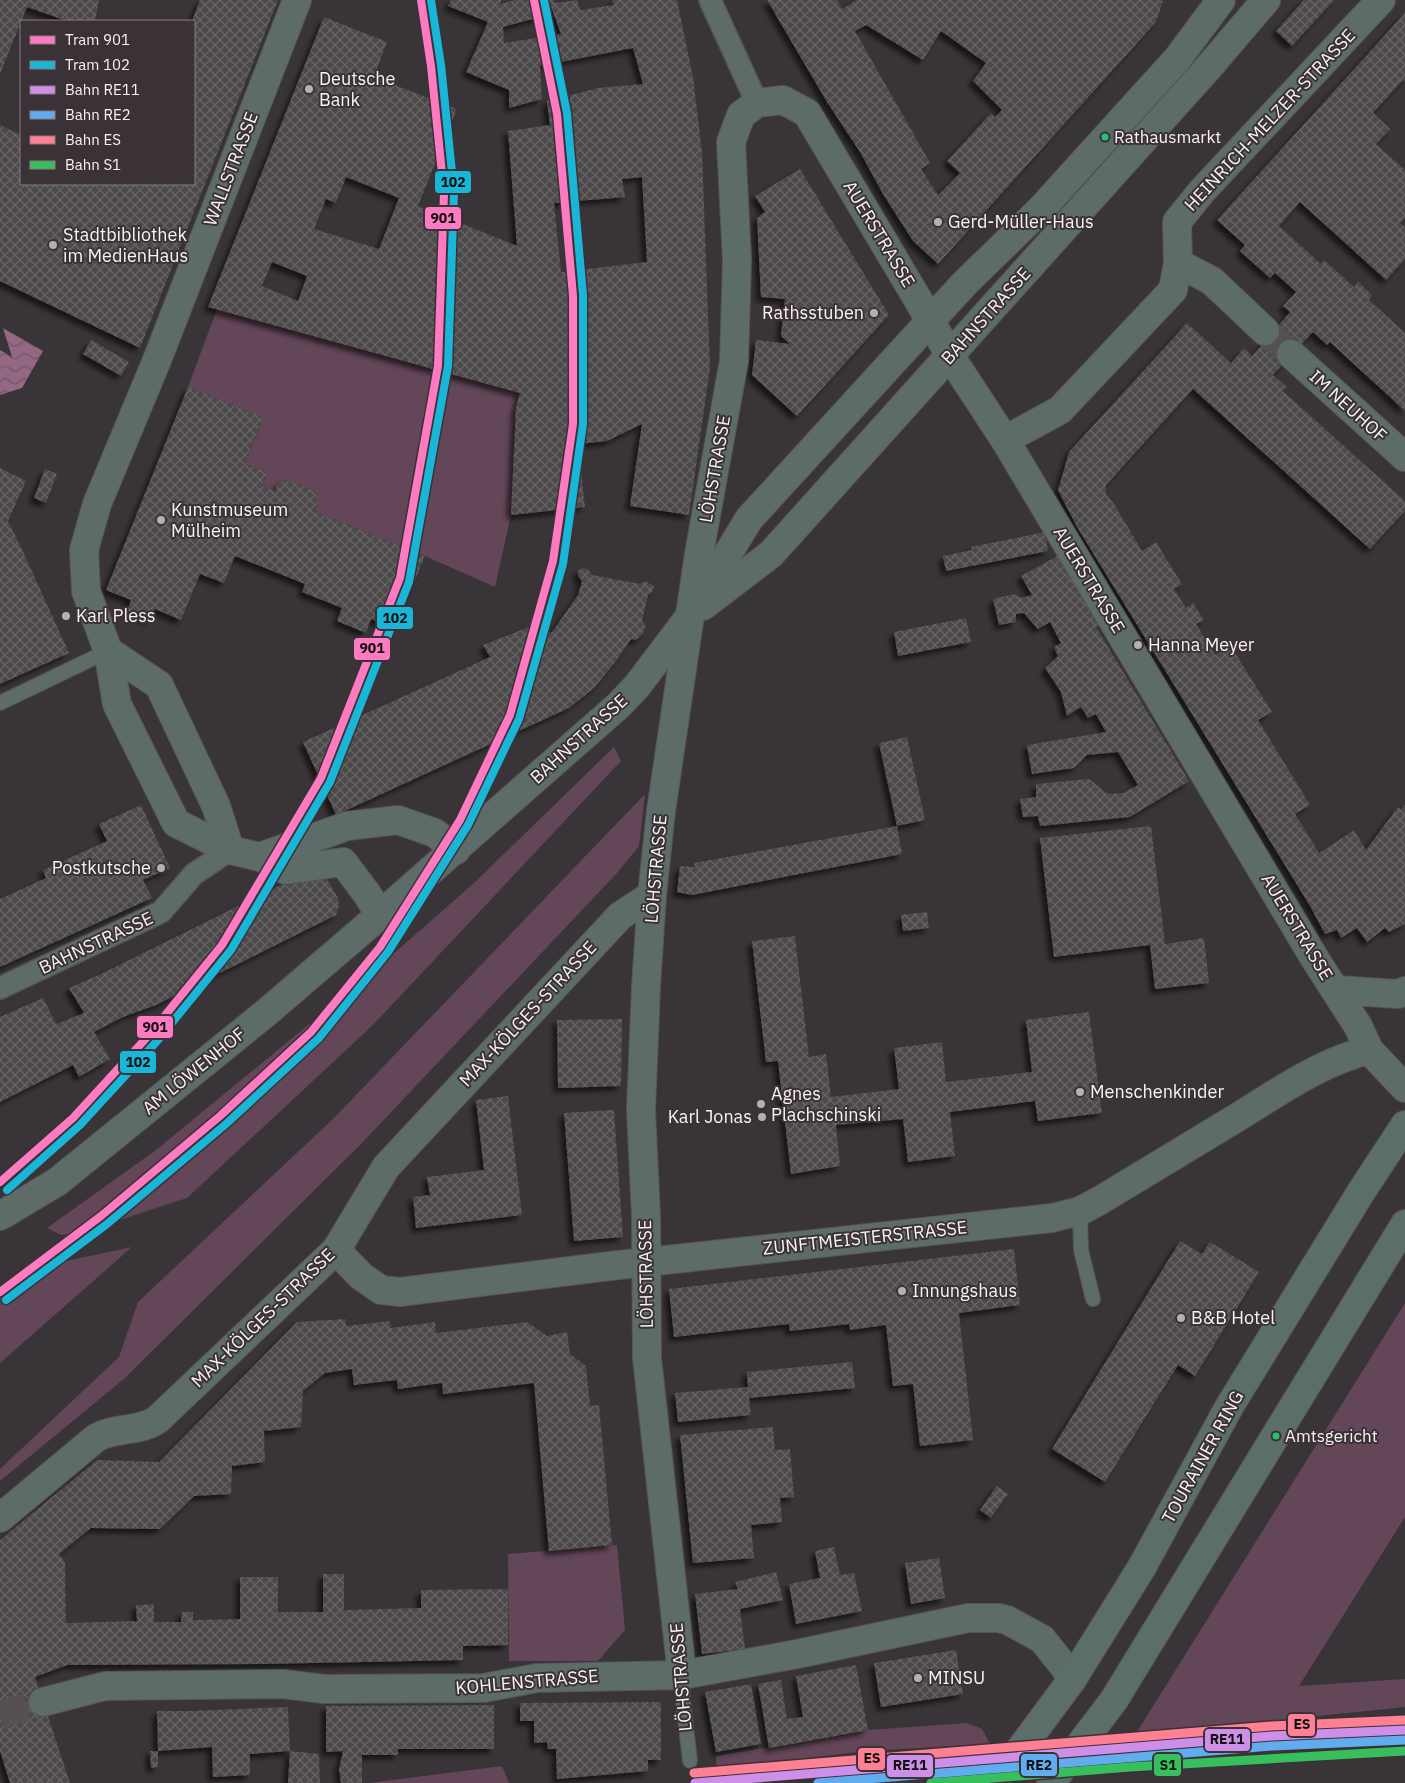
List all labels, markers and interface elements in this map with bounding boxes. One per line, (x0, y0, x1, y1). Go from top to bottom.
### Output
legend (20, 20, 195, 185)
street label: HEINRICH-MELZER-STRASSE (1179, 24, 1360, 216)
text: Tram 901 (65, 30, 130, 49)
text: Tram 102 (65, 55, 130, 74)
place label: Deutsche Bank (319, 67, 396, 111)
text: Bahn RE11 (65, 80, 140, 99)
marker: Deutsche Bank (303, 83, 315, 95)
text: Bahn RE2 (65, 105, 131, 124)
street label: WALLSTRASSE (198, 109, 263, 229)
place label: Rathausmarkt (1114, 126, 1221, 148)
text: Bahn ES (65, 130, 121, 149)
marker: Rathausmarkt (1100, 132, 1110, 142)
text: Bahn S1 (65, 155, 121, 174)
line badge: 102 (434, 170, 472, 194)
text: 102 (440, 173, 466, 191)
street label: AUERSTRASSE (839, 176, 920, 291)
line badge: 901 (424, 206, 462, 230)
text: 901 (430, 209, 456, 227)
place label: Gerd-Müller-Haus (948, 210, 1094, 233)
marker: Gerd-Müller-Haus (932, 216, 944, 228)
place label: Stadtbibliothek im MedienHaus (63, 223, 188, 267)
marker: Stadtbibliothek im MedienHaus (47, 239, 59, 251)
street label: BAHNSTRASSE (936, 262, 1035, 369)
place label: Rathsstuben (762, 301, 864, 324)
marker: Rathsstuben (868, 307, 880, 319)
street label: IM NEUHOF (1305, 365, 1392, 447)
street label: LÖHSTRASSE (694, 413, 735, 524)
place label: Kunstmuseum Mülheim (171, 498, 288, 542)
marker: Kunstmuseum Mülheim (155, 514, 167, 526)
street label: AUERSTRASSE (1049, 522, 1130, 637)
place label: Karl Pless (76, 604, 156, 627)
line badge: 102 (376, 606, 414, 630)
text: 102 (382, 609, 408, 627)
marker: Karl Pless (60, 610, 72, 622)
place label: Hanna Meyer (1148, 633, 1255, 656)
line badge: 901 (353, 637, 391, 661)
text: 901 (359, 639, 385, 657)
marker: Hanna Meyer (1132, 639, 1144, 651)
street label: BAHNSTRASSE (525, 689, 632, 788)
street label: LÖHSTRASSE (639, 814, 672, 924)
place label: Postkutsche (52, 856, 151, 879)
marker: Postkutsche (155, 862, 167, 874)
street label: AUERSTRASSE (1257, 869, 1338, 984)
street label: BAHNSTRASSE (35, 906, 157, 979)
street label: MAX-KÖLGES-STRASSE (454, 936, 601, 1091)
line badge: 901 (136, 1015, 174, 1039)
text: 901 (142, 1018, 168, 1036)
street label: AM LÖWENHOF (137, 1022, 250, 1119)
line badge: 102 (119, 1050, 157, 1074)
text: 102 (125, 1053, 151, 1071)
place label: Menschenkinder (1090, 1080, 1224, 1103)
place label: Agnes Plachschinski (771, 1082, 881, 1126)
marker: Menschenkinder (1074, 1086, 1086, 1098)
marker: Agnes Plachschinski (755, 1098, 767, 1110)
place label: Karl Jonas (668, 1105, 752, 1128)
marker: Karl Jonas (756, 1111, 768, 1123)
street label: ZUNFTMEISTERSTRASSE (762, 1215, 968, 1260)
street label: LÖHSTRASSE (633, 1219, 658, 1329)
street label: MAX-KÖLGES-STRASSE (186, 1243, 339, 1392)
place label: Innungshaus (912, 1279, 1017, 1302)
marker: Innungshaus (896, 1285, 908, 1297)
place label: B&B Hotel (1191, 1306, 1275, 1329)
marker: B&B Hotel (1175, 1312, 1187, 1324)
street label: TOURAINER RING (1157, 1386, 1249, 1527)
place label: Amtsgericht (1285, 1425, 1378, 1447)
marker: Amtsgericht (1271, 1431, 1281, 1441)
street label: LÖHSTRASSE (664, 1622, 697, 1732)
street label: KOHLENSTRASSE (454, 1664, 599, 1699)
place label: MINSU (928, 1666, 985, 1689)
marker: MINSU (912, 1672, 924, 1684)
line badge: ES (1287, 1713, 1316, 1737)
text: ES (1293, 1715, 1311, 1733)
line badge: RE11 (1204, 1728, 1251, 1752)
text: RE11 (1210, 1730, 1245, 1748)
line badge: ES (857, 1747, 886, 1771)
text: ES (863, 1749, 881, 1767)
line badge: RE2 (1020, 1753, 1058, 1777)
line badge: S1 (1153, 1753, 1182, 1777)
line badge: RE11 (886, 1754, 934, 1778)
text: RE11 (893, 1756, 928, 1774)
text: RE2 (1026, 1756, 1052, 1774)
text: S1 (1159, 1756, 1177, 1774)

